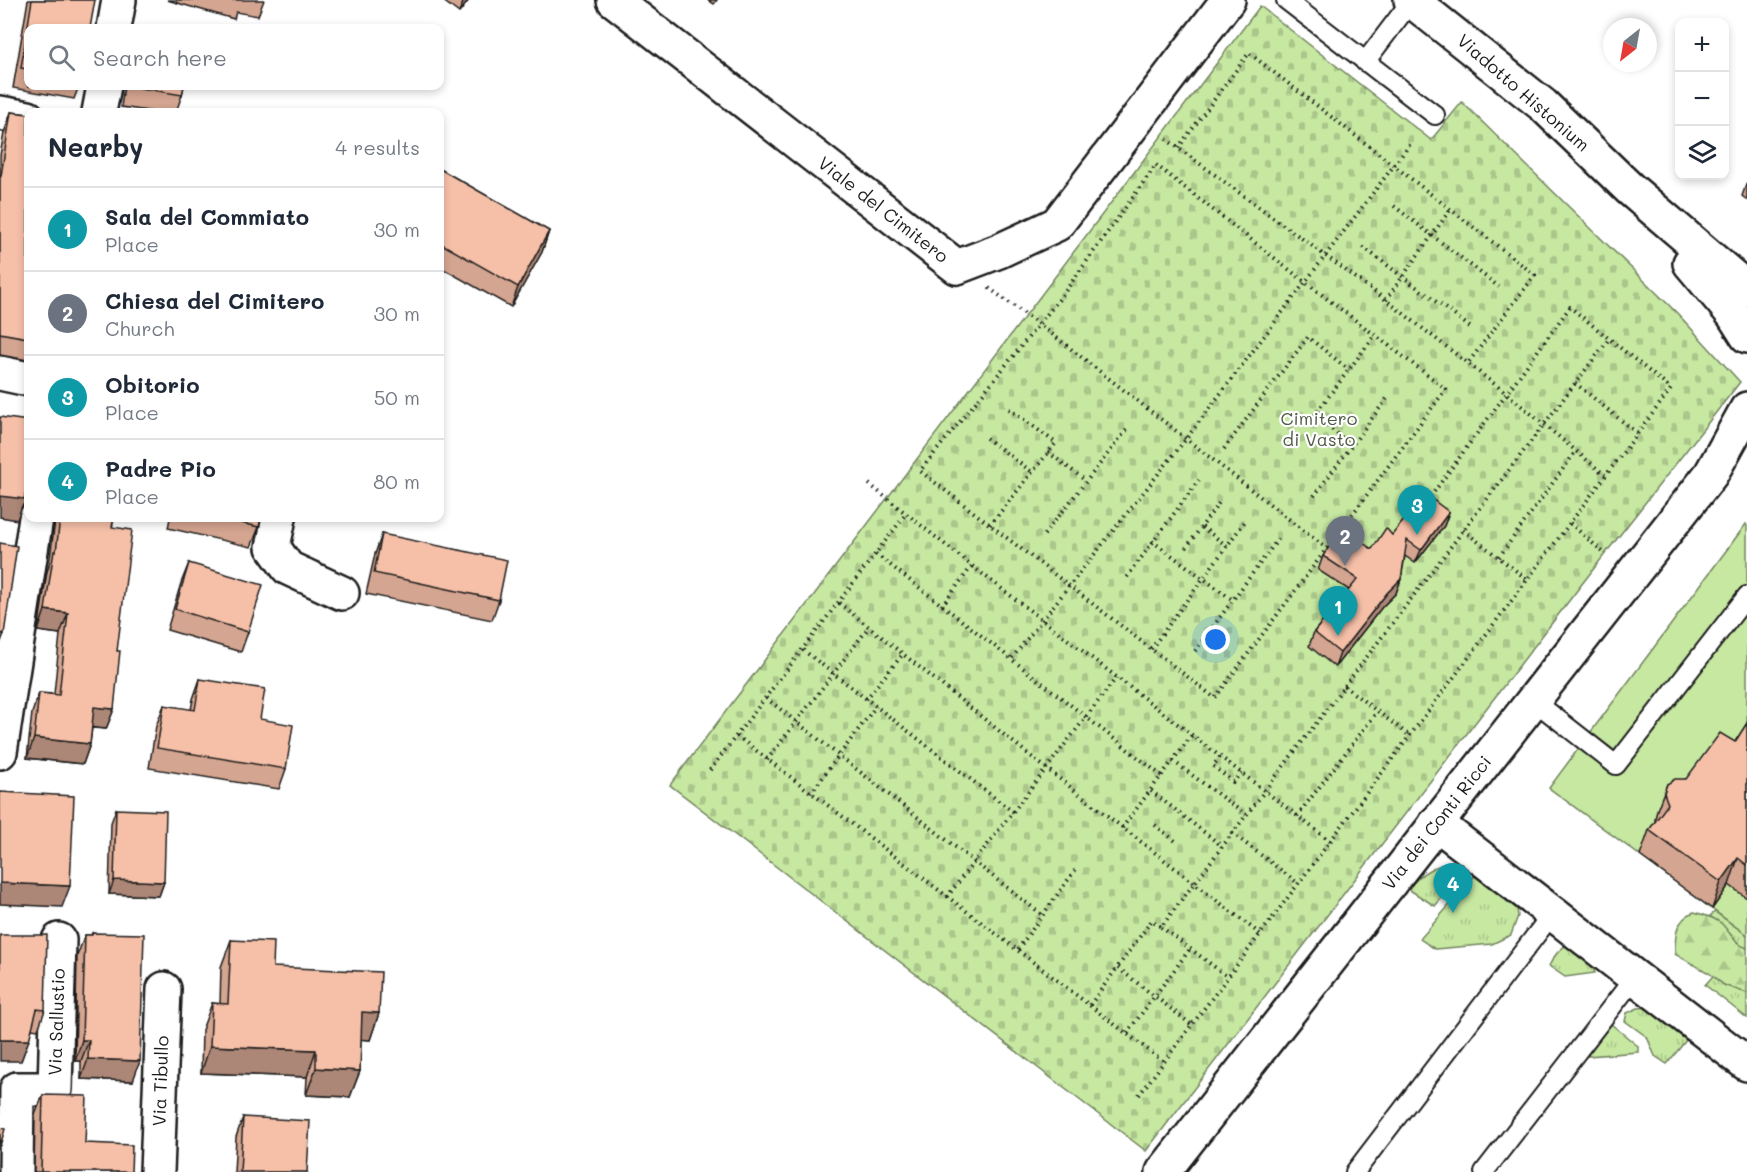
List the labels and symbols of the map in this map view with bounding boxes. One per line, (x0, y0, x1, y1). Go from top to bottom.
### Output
north arrow (1603, 18, 1657, 72)
street label: Viadotto Histonium (1452, 28, 1595, 156)
street label: Viale del Cimitero (813, 151, 954, 268)
park label: Cimitero di Vasto (1281, 406, 1358, 451)
pin: 3 (1398, 486, 1436, 535)
pin: 2 (1326, 516, 1364, 566)
pin: 1 (1318, 586, 1358, 636)
your location (1201, 625, 1230, 654)
street label: Via dei Conti Ricci (1376, 750, 1496, 895)
pin: 4 (1434, 864, 1472, 913)
street label: Via Sallustio (42, 968, 70, 1076)
street label: Via Tibullo (146, 1035, 174, 1127)

